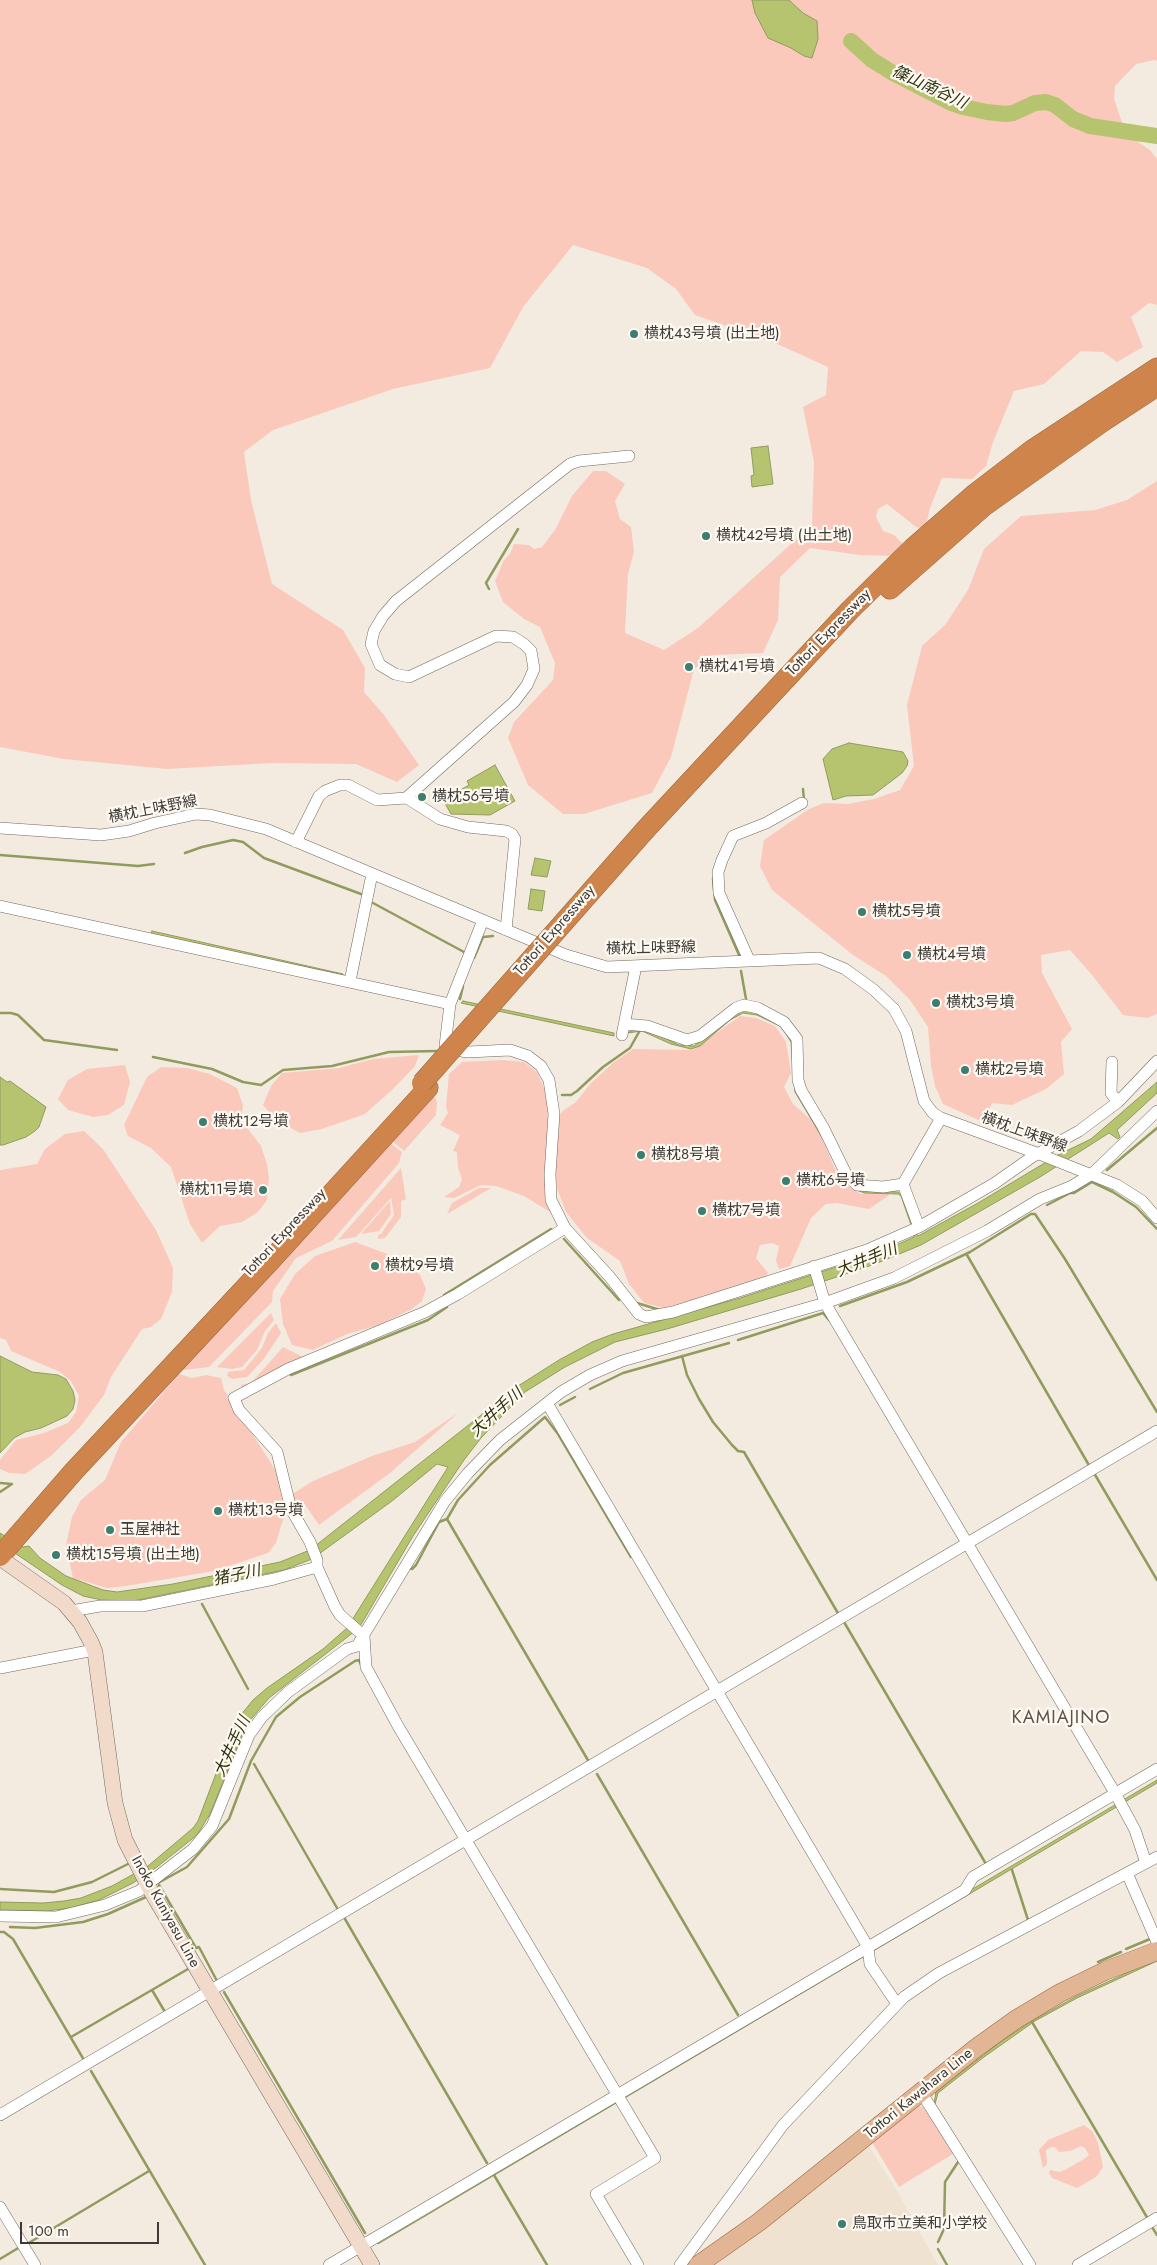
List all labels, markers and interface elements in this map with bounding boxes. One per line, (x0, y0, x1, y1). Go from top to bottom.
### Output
water label: 篠山南谷川 (889, 62, 969, 114)
place label: 横枕43号墳 (出土地) (644, 325, 780, 343)
marker: 横枕43号墳 (出土地) (628, 328, 640, 340)
place label: 横枕42号墳 (出土地) (716, 527, 852, 545)
marker: 横枕42号墳 (出土地) (700, 530, 712, 542)
street label: Tottori Expressway (783, 586, 875, 680)
place label: 横枕41号墳 (699, 658, 774, 676)
marker: 横枕41号墳 (683, 661, 695, 673)
place label: 横枕56号墳 (432, 788, 509, 806)
marker: 横枕56号墳 (416, 791, 428, 803)
street label: 横枕上味野線 (107, 793, 199, 827)
street label: Tottori Expressway (511, 882, 599, 980)
place label: 横枕5号墳 (872, 903, 940, 921)
marker: 横枕5号墳 (856, 906, 868, 918)
street label: 横枕上味野線 (606, 939, 696, 959)
place label: 横枕4号墳 (917, 946, 986, 964)
marker: 横枕4号墳 (901, 949, 913, 961)
place label: 横枕3号墳 (946, 994, 1014, 1012)
marker: 横枕3号墳 (930, 997, 942, 1009)
place label: 横枕2号墳 (975, 1061, 1044, 1079)
marker: 横枕2号墳 (959, 1064, 971, 1076)
street label: 横枕上味野線 (979, 1109, 1069, 1157)
place label: 横枕12号墳 (213, 1113, 288, 1131)
marker: 横枕12号墳 (197, 1116, 209, 1128)
place label: 横枕8号墳 (651, 1146, 719, 1164)
marker: 横枕8号墳 (635, 1149, 647, 1161)
place label: 横枕6号墳 (796, 1172, 865, 1190)
marker: 横枕6号墳 (780, 1175, 792, 1187)
place label: 横枕11号墳 (180, 1181, 253, 1199)
marker: 横枕11号墳 (257, 1184, 269, 1196)
street label: Tottori Expressway (239, 1185, 331, 1281)
place label: 横枕7号墳 (712, 1202, 780, 1220)
marker: 横枕7号墳 (696, 1205, 708, 1217)
water label: 大井手川 (834, 1240, 900, 1282)
place label: 横枕9号墳 (385, 1257, 454, 1275)
marker: 横枕9号墳 (369, 1260, 381, 1272)
water label: 大井手川 (467, 1384, 527, 1442)
place label: 横枕13号墳 (228, 1502, 303, 1520)
marker: 横枕13号墳 (212, 1505, 224, 1517)
place label: 玉屋神社 (120, 1521, 180, 1539)
marker: 玉屋神社 (104, 1524, 116, 1536)
place label: 横枕15号墳 (出土地) (66, 1546, 200, 1564)
marker: 横枕15号墳 (出土地) (50, 1549, 62, 1561)
water label: 猪子川 (212, 1562, 262, 1590)
district label: KAMIAJINO (1010, 1708, 1112, 1730)
water label: 大井手川 (211, 1714, 255, 1780)
street label: Inoko Kuniyasu Line (127, 1853, 203, 1971)
street label: Tottori Kawahara Line (861, 2045, 977, 2143)
scale bar (22, 2212, 161, 2244)
place label: 鳥取市立美和小学校 (852, 2215, 987, 2233)
marker: 鳥取市立美和小学校 (836, 2218, 848, 2230)
text: 100 m (28, 2220, 69, 2242)

